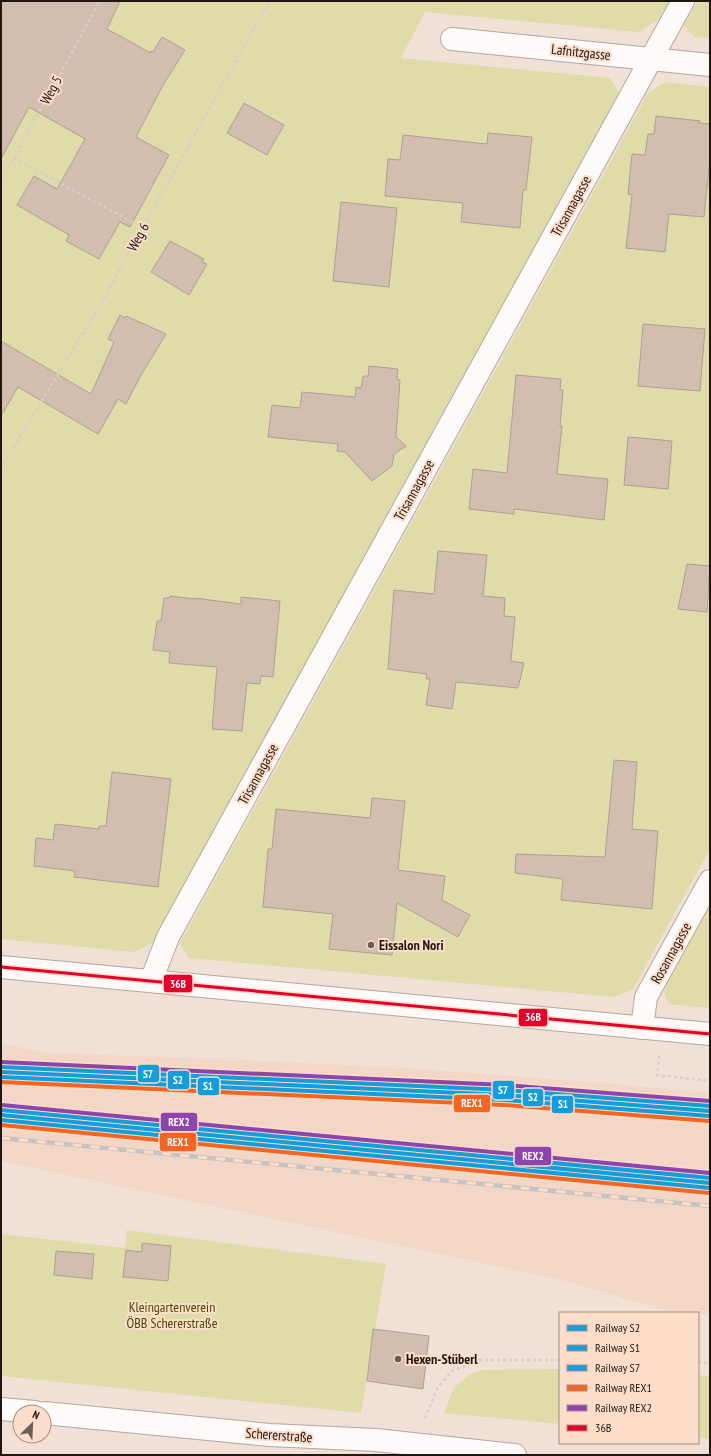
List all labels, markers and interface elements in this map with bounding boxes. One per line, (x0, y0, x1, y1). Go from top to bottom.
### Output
street label: Lafnitzgasse (550, 40, 612, 64)
street label: Weg 5 (36, 73, 66, 107)
street label: Trisannagasse (547, 172, 595, 240)
street label: Weg 6 (123, 220, 153, 254)
street label: Trisannagasse (390, 456, 438, 524)
street label: Trisannagasse (234, 740, 282, 808)
street label: Rosannagasse (647, 919, 695, 987)
place label: Eissalon Nori (379, 936, 444, 954)
marker: Eissalon Nori (366, 940, 376, 950)
line badge: 36B (163, 974, 193, 993)
text: 36B (170, 977, 187, 991)
line badge: 36B (518, 1008, 548, 1027)
text: 36B (525, 1010, 542, 1024)
line badge: S7 (137, 1064, 160, 1083)
text: S7 (143, 1067, 153, 1081)
line badge: S2 (167, 1070, 190, 1090)
text: S2 (173, 1073, 183, 1087)
line badge: S1 (197, 1077, 220, 1096)
text: S1 (203, 1079, 213, 1093)
line badge: S7 (492, 1080, 515, 1100)
text: S7 (498, 1083, 508, 1097)
line badge: S2 (522, 1088, 544, 1107)
text: S2 (528, 1090, 538, 1104)
line badge: REX1 (453, 1094, 491, 1113)
line badge: S1 (551, 1095, 574, 1114)
text: REX1 (461, 1096, 483, 1110)
text: S1 (558, 1097, 568, 1111)
line badge: REX2 (160, 1112, 198, 1132)
text: REX2 (168, 1115, 190, 1129)
line badge: REX1 (159, 1132, 197, 1152)
text: REX1 (167, 1135, 189, 1149)
line badge: REX2 (514, 1146, 552, 1166)
text: REX2 (522, 1149, 544, 1163)
park label: Kleingartenverein ÖBB Schererstraße (127, 1298, 218, 1332)
legend (559, 1312, 699, 1444)
text: Railway S2 (595, 1320, 640, 1335)
text: Railway S1 (595, 1340, 640, 1355)
place label: Hexen-Stüberl (406, 1350, 478, 1368)
marker: Hexen-Stüberl (393, 1354, 403, 1364)
text: Railway S7 (595, 1360, 640, 1375)
text: Railway REX1 (595, 1380, 652, 1395)
text: Railway REX2 (595, 1400, 652, 1415)
north arrow (12, 1404, 52, 1444)
text: N (31, 1407, 42, 1422)
text: 36B (595, 1420, 612, 1435)
street label: Schererstraße (245, 1424, 313, 1446)

